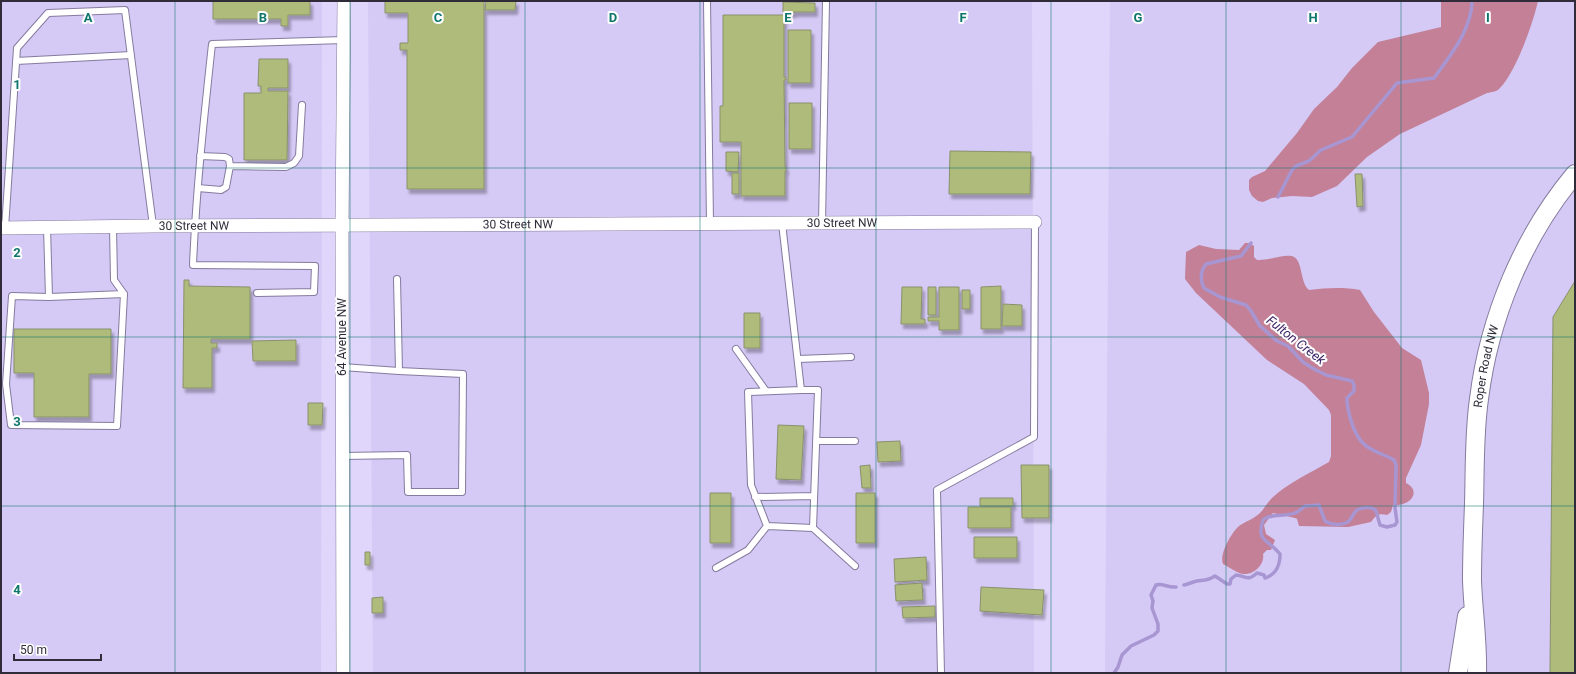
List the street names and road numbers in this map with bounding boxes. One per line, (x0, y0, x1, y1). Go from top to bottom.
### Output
street label: 30 Street NW (807, 216, 878, 230)
street label: 30 Street NW (483, 217, 554, 232)
street label: 30 Street NW (159, 219, 230, 233)
street label: 64 Avenue NW (335, 298, 349, 376)
street label: Roper Road NW (1471, 323, 1502, 408)

